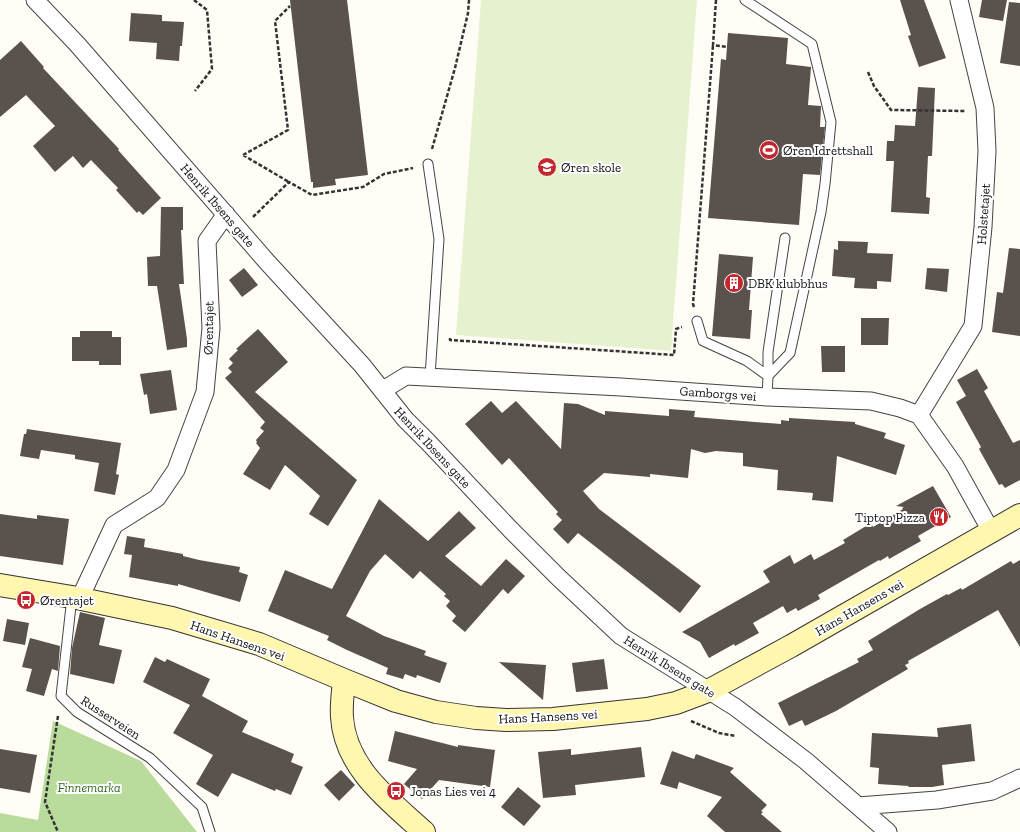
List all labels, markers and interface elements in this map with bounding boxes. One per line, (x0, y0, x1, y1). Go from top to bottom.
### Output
sports icon: Øren Idrettshall (758, 139, 780, 161)
place label: Øren Idrettshall (783, 143, 874, 158)
school or university icon: Øren skole (536, 156, 558, 178)
place label: Øren skole (561, 160, 621, 175)
street label: Henrik Ibsens gate (177, 161, 258, 250)
street label: Holstetajet (974, 183, 994, 245)
building icon: DBK klubbhus (723, 272, 745, 294)
place label: DBK klubbhus (748, 276, 828, 291)
street label: Ørentajet (201, 301, 217, 355)
street label: Gamborgs vei (679, 383, 757, 404)
street label: Henrik Ibsens gate (391, 404, 474, 491)
restaurant icon: Tiptop Pizza (928, 506, 950, 528)
place label: Tiptop Pizza (855, 510, 926, 525)
street label: Hans Hansens vei (813, 576, 906, 639)
bus stop icon: Ørentajet (15, 589, 37, 611)
place label: Ørentajet (40, 593, 94, 609)
street label: Hans Hansens vei (188, 617, 288, 664)
street label: Henrik Ibsens gate (621, 632, 718, 701)
street label: Russerveien (78, 693, 144, 743)
street label: Hans Hansens vei (498, 706, 598, 727)
park label: Finnemarka (57, 780, 121, 795)
bus stop icon: Jonas Lies vei 4 (385, 780, 407, 802)
place label: Jonas Lies vei 4 (410, 784, 496, 799)

